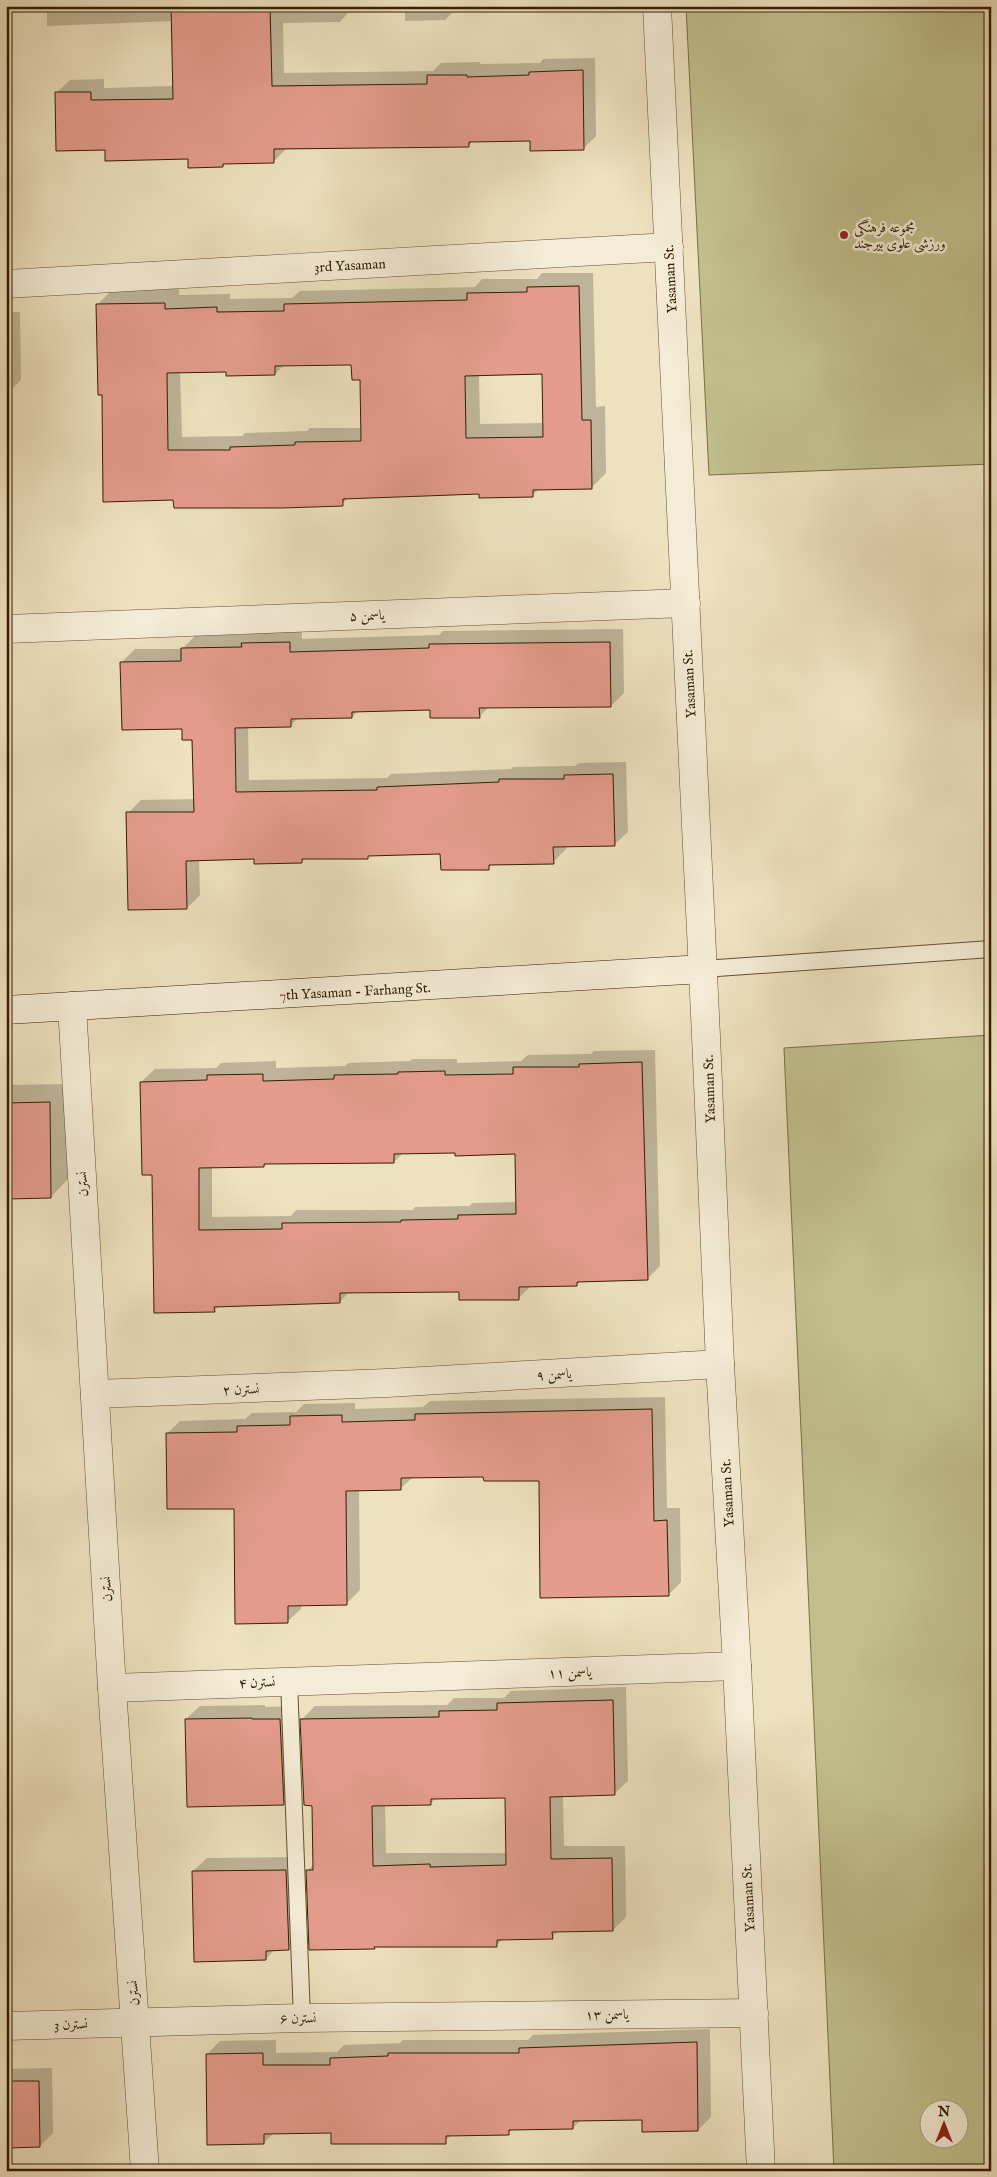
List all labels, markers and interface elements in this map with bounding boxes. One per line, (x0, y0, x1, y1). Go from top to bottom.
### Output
place label: مجموعه فرهنگی ورزشی علوی بیرجند (854, 219, 946, 253)
marker: مجموعه فرهنگی ورزشی علوی بیرجند (838, 229, 850, 241)
street label: Yasaman St. (660, 244, 682, 314)
street label: 3rd Yasaman (314, 255, 387, 277)
street label: یاسمن ۵ (349, 606, 386, 626)
street label: Yasaman St. (679, 649, 701, 719)
street label: 7th Yasaman - Farhang St. (279, 979, 431, 1005)
street label: Yasaman St. (700, 1054, 720, 1124)
street label: نسترن (73, 1171, 93, 1197)
street label: یاسمن ۹ (536, 1365, 574, 1385)
street label: نسترن ۲ (222, 1380, 260, 1400)
street label: Yasaman St. (717, 1458, 739, 1528)
street label: نسترن (97, 1576, 117, 1602)
street label: یاسمن ۱۱ (548, 1663, 594, 1683)
street label: نسترن ۴ (238, 1673, 276, 1693)
street label: Yasaman St. (738, 1863, 760, 1933)
street label: نسترن (124, 1980, 144, 2006)
street label: یاسمن ۱۳ (585, 2006, 630, 2024)
street label: نسترن ۶ (279, 2010, 317, 2028)
street label: نسترن 3 (54, 2015, 88, 2035)
north arrow (920, 2100, 970, 2150)
text: N (937, 2103, 950, 2121)

